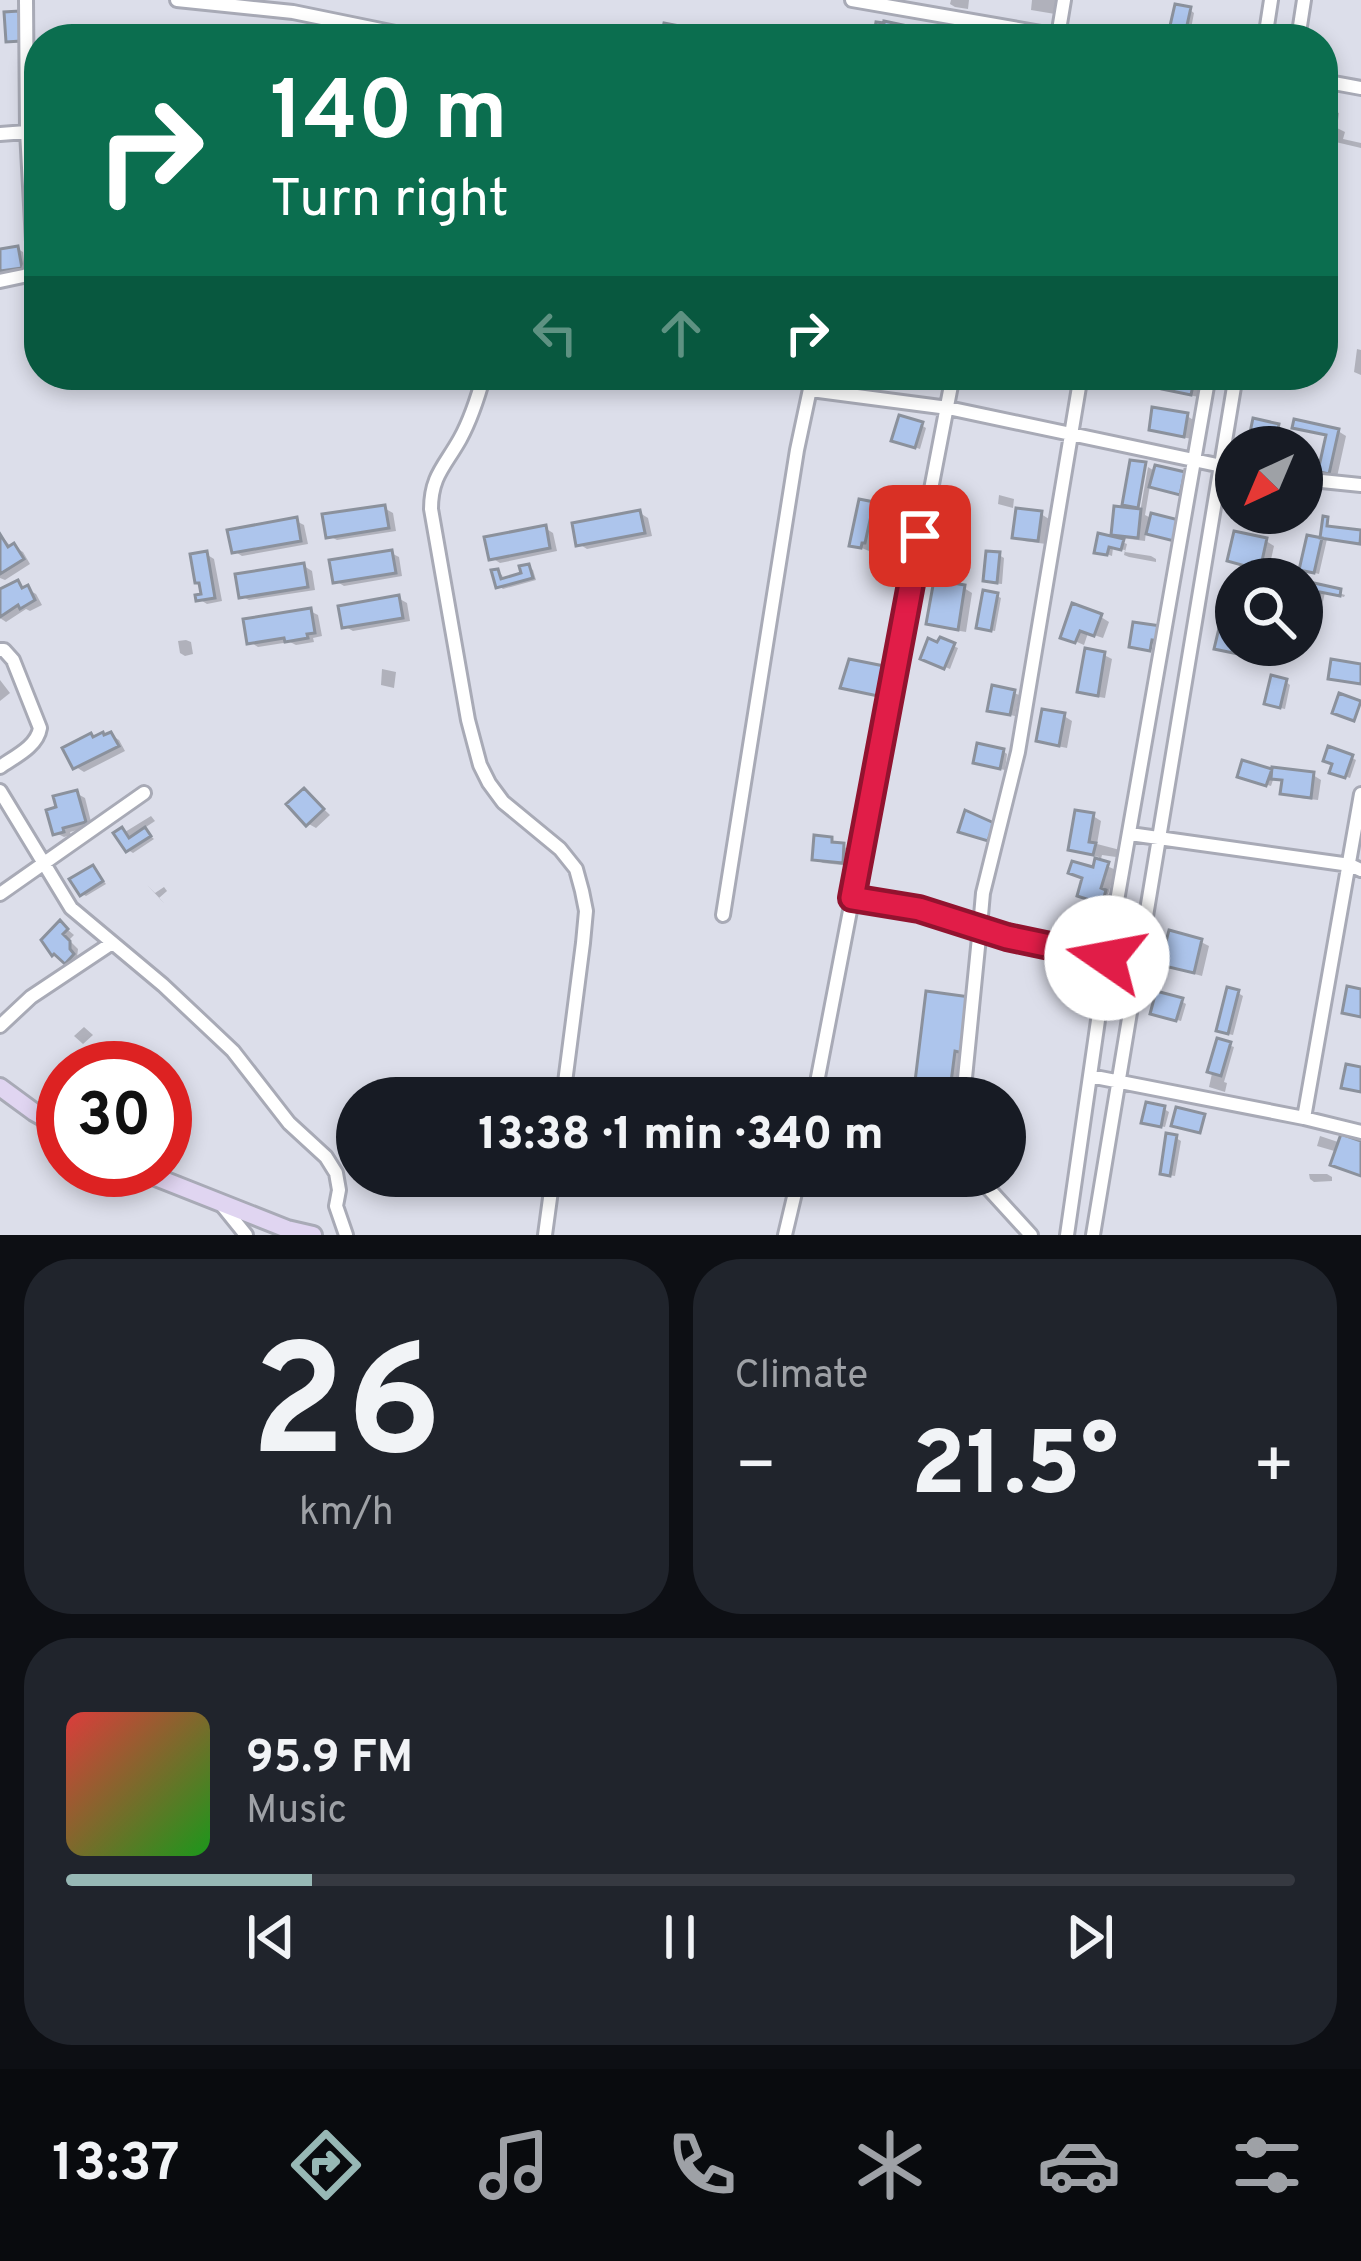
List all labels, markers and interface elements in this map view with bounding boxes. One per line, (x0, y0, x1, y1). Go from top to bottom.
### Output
text: 140 m (270, 63, 507, 169)
icon: right (72, 72, 228, 228)
text: Turn right (270, 167, 509, 236)
icon: left (522, 300, 588, 366)
icon: ahead (648, 300, 714, 366)
icon: right (774, 300, 840, 366)
north arrow (1215, 426, 1323, 534)
map controls (1215, 426, 1323, 666)
pin (869, 485, 971, 587)
icon: arrive (887, 503, 953, 569)
button: search (1215, 558, 1323, 666)
position arrow (1044, 895, 1170, 1021)
speed limit sign: 30 (36, 1041, 192, 1197)
text: 13:38 · 1 min · 340 m (478, 1108, 884, 1165)
text: 26 (251, 1313, 442, 1511)
text: Climate (735, 1353, 868, 1402)
text: 21.5° (911, 1413, 1118, 1526)
text: − (735, 1428, 777, 1511)
text: + (1252, 1428, 1295, 1511)
text: km/h (299, 1490, 394, 1539)
text: 95.9 FM (246, 1731, 413, 1788)
text: Music (246, 1788, 347, 1837)
icon: previous (238, 1904, 304, 1970)
icon: pause (647, 1904, 713, 1970)
icon: next (1057, 1904, 1123, 1970)
icon: directions (284, 2123, 368, 2207)
icon: music (472, 2123, 556, 2207)
icon: phone (660, 2123, 744, 2207)
icon: climate (848, 2123, 932, 2207)
icon: car (1037, 2123, 1121, 2207)
icon: filters (1225, 2123, 1309, 2207)
text: 13:37 (52, 2131, 180, 2200)

